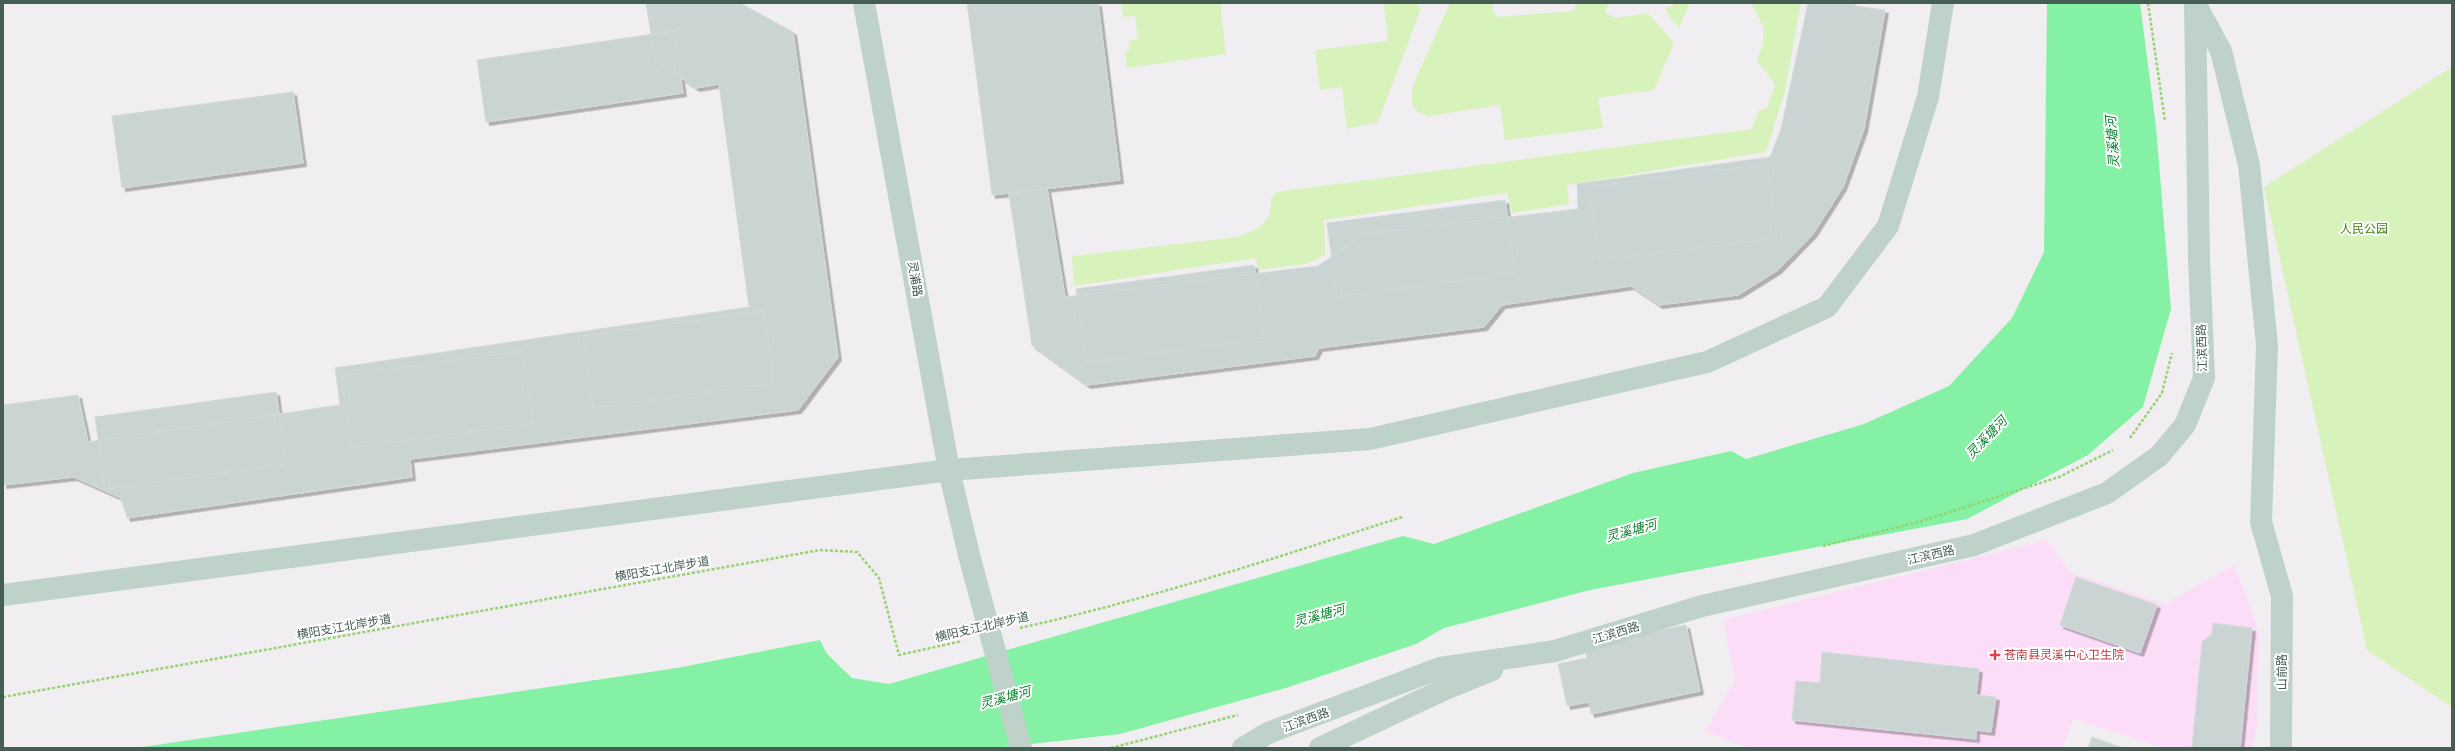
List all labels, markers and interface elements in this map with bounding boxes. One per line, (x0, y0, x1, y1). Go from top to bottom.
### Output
water label: 灵溪塘河 (2101, 112, 2123, 169)
park label: 人民公园 (2340, 220, 2388, 237)
street label: 灵浦路 (904, 260, 927, 298)
street label: 江滨西路 (2192, 324, 2211, 372)
water label: 灵溪塘河 (1961, 410, 2013, 462)
water label: 灵溪塘河 (1604, 514, 1661, 545)
street label: 江滨西路 (1906, 541, 1956, 568)
street label: 横阳支江北岸步道 (613, 552, 711, 585)
water label: 灵溪塘河 (1292, 599, 1349, 630)
street label: 横阳支江北岸步道 (933, 607, 1031, 646)
street label: 横阳支江北岸步道 (295, 610, 393, 643)
street label: 江滨西路 (1590, 617, 1641, 648)
place label: 苍南县灵溪中心卫生院 (2004, 646, 2124, 663)
marker: 苍南县灵溪中心卫生院 (1989, 649, 2001, 661)
street label: 山前路 (2273, 654, 2290, 690)
water label: 灵溪塘河 (978, 681, 1035, 712)
street label: 江滨西路 (1280, 703, 1331, 736)

